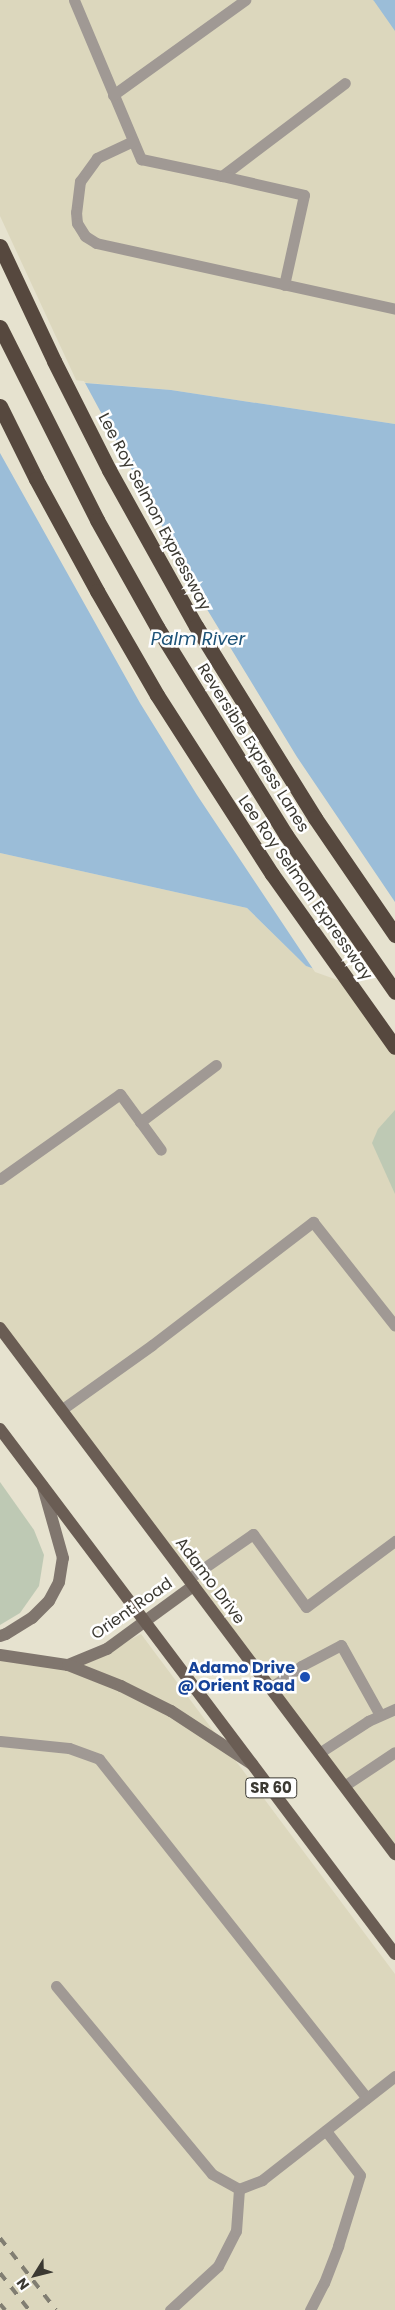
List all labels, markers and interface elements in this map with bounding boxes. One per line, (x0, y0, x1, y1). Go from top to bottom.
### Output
street label: Lee Roy Selmon Expressway (94, 410, 214, 614)
water label: Palm River (151, 628, 245, 650)
street label: Reversible Express Lanes (193, 660, 313, 836)
street label: Lee Roy Selmon Expressway (234, 792, 376, 984)
street label: Adamo Drive (171, 1534, 249, 1628)
street label: Orient Road (88, 1574, 176, 1644)
place label: Adamo Drive @ Orient Road (177, 1658, 295, 1696)
marker: Adamo Drive @ Orient Road (299, 1671, 311, 1683)
road number: SR 60 (245, 1776, 297, 1800)
north arrow (10, 2250, 60, 2300)
text: N (12, 2274, 34, 2294)

